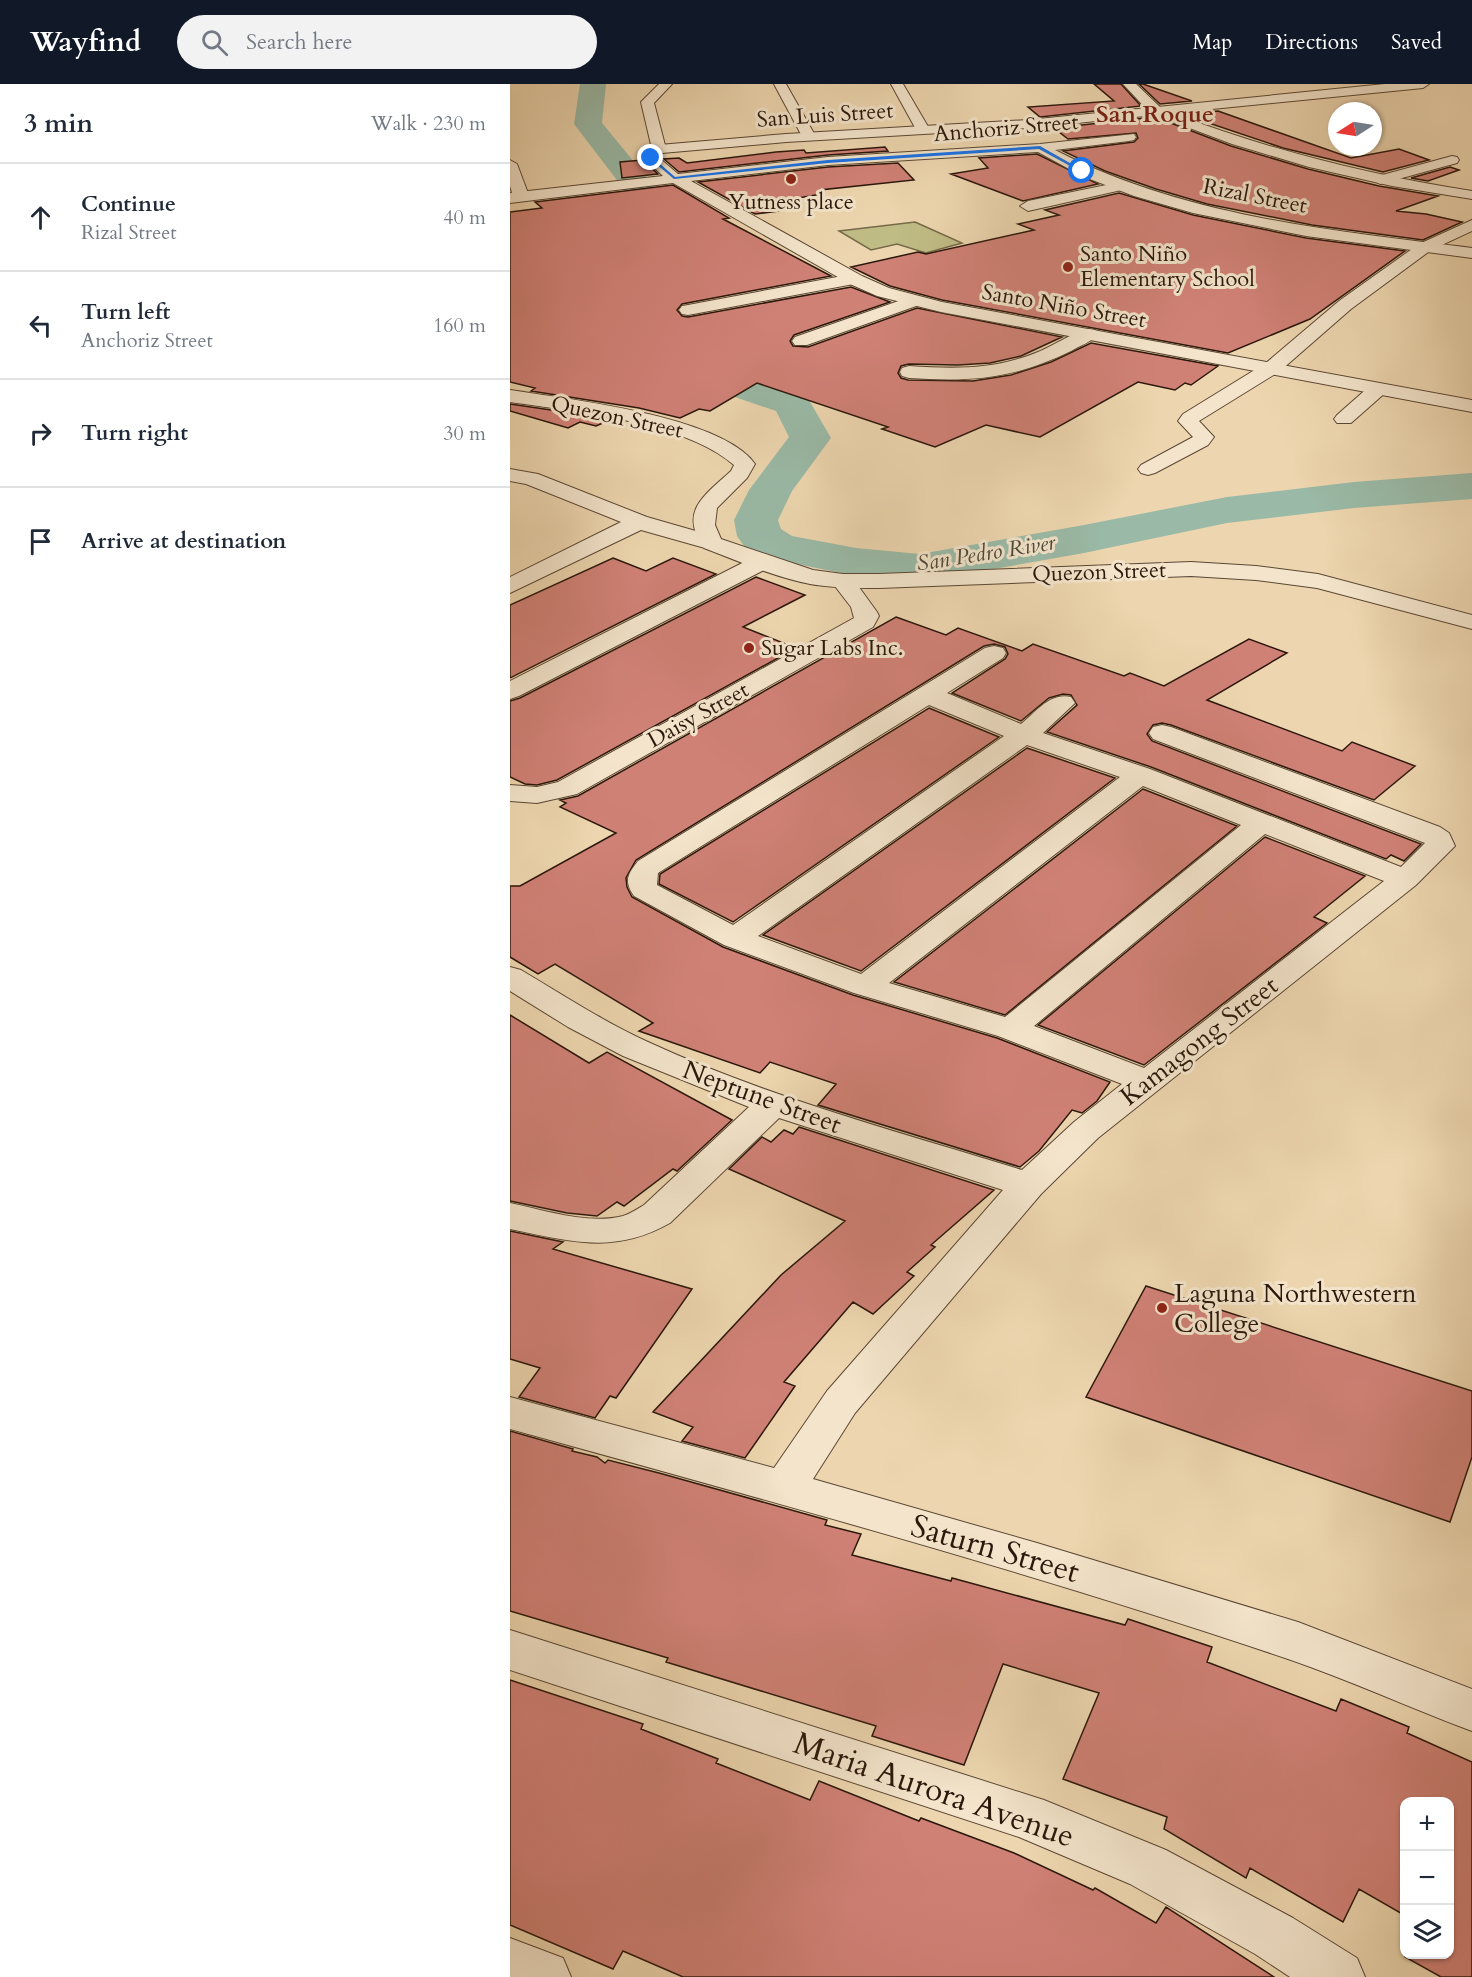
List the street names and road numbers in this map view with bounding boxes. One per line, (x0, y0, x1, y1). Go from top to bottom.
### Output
street label: San Luis Street (756, 95, 894, 135)
street label: Anchoriz Street (932, 107, 1080, 149)
street label: Rizal Street (1201, 171, 1310, 221)
street label: Santo Niño Street (980, 277, 1148, 335)
street label: Quezon Street (548, 388, 686, 446)
street label: Quezon Street (1031, 555, 1167, 589)
street label: Daisy Street (642, 675, 754, 755)
street label: Kamagong Street (1113, 968, 1285, 1114)
street label: Neptune Street (678, 1052, 846, 1142)
street label: Saturn Street (906, 1504, 1084, 1594)
street label: Maria Aurora Avenue (788, 1721, 1080, 1859)

